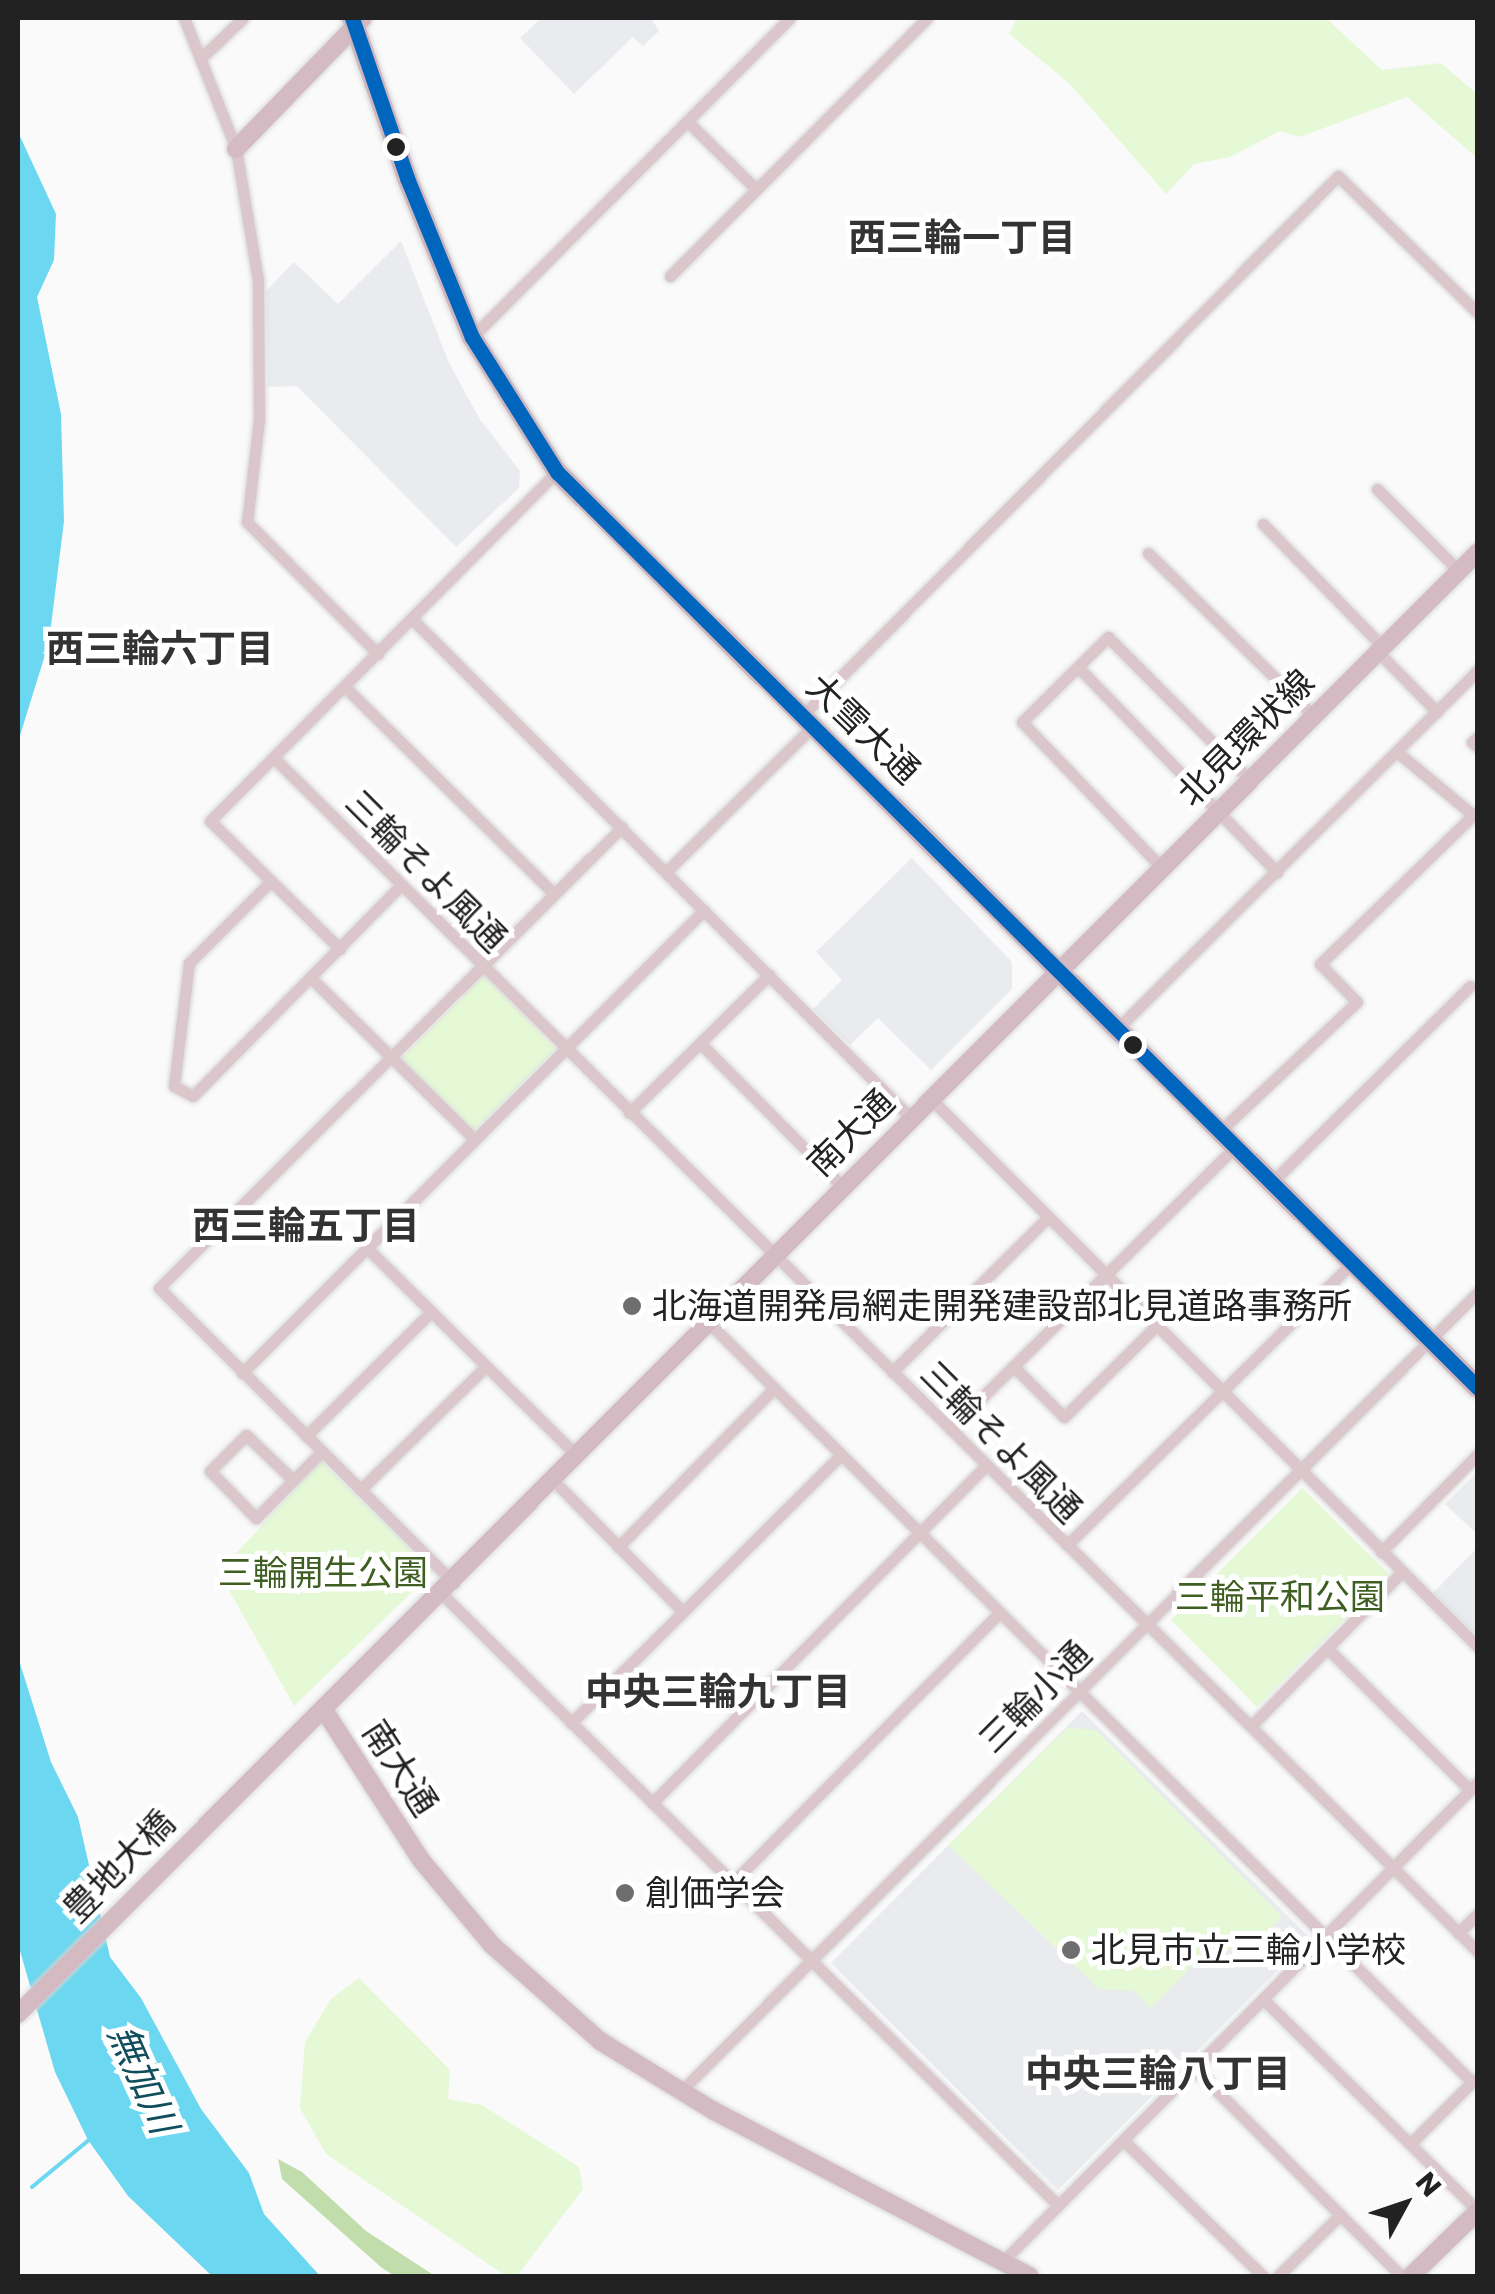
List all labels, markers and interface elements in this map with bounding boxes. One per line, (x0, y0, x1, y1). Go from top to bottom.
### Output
unlabelled marker (386, 137, 406, 157)
district label: 西三輪一丁目 (848, 215, 1076, 261)
district label: 西三輪六丁目 (46, 626, 274, 672)
street label: 北見環状線 (1169, 661, 1323, 815)
street label: 大雪大通 (798, 665, 928, 793)
street label: 三輪そよ風通 (337, 782, 515, 960)
unlabelled marker (1123, 1035, 1143, 1055)
street label: 南大通 (799, 1081, 903, 1185)
district label: 西三輪五丁目 (192, 1203, 420, 1249)
place label: 北海道開発局網走開発建設部北見道路事務所 (652, 1285, 1352, 1327)
marker: 北海道開発局網走開発建設部北見道路事務所 (621, 1295, 643, 1317)
street label: 三輪そよ風通 (912, 1353, 1090, 1531)
park label: 三輪開生公園 (218, 1552, 428, 1594)
park label: 三輪平和公園 (1175, 1576, 1385, 1618)
street label: 三輪小通 (971, 1633, 1099, 1761)
district label: 中央三輪九丁目 (585, 1669, 851, 1715)
street label: 南大通 (354, 1713, 446, 1823)
street label: 豊地大橋 (55, 1802, 183, 1930)
place label: 創価学会 (645, 1872, 785, 1914)
marker: 創価学会 (614, 1882, 636, 1904)
place label: 北見市立三輪小学校 (1091, 1929, 1406, 1971)
marker: 北見市立三輪小学校 (1060, 1939, 1082, 1961)
water label: 無加川 (99, 2018, 187, 2140)
district label: 中央三輪八丁目 (1025, 2051, 1291, 2097)
north arrow (1355, 2154, 1455, 2254)
text: N (1407, 2164, 1450, 2205)

